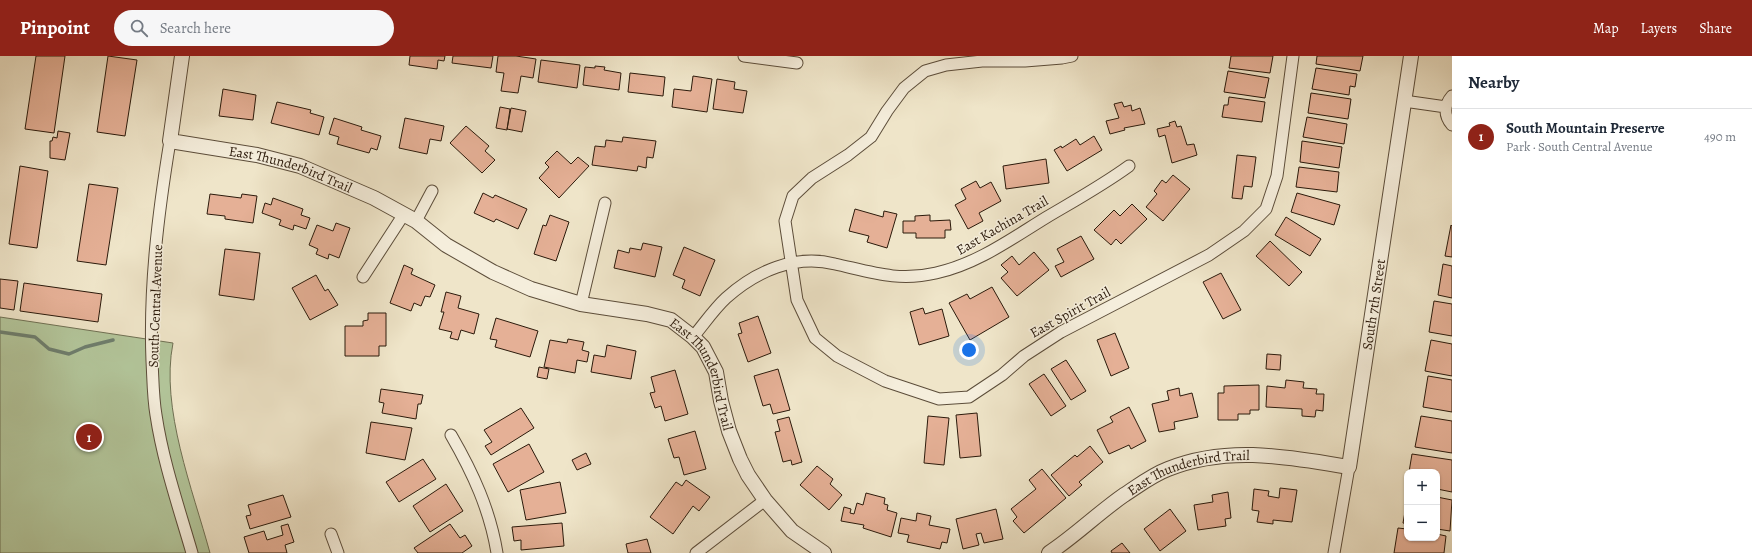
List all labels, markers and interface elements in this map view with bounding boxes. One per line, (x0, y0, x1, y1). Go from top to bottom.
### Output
search box (114, 10, 394, 46)
text: Pinpoint (20, 15, 90, 41)
icon: search (128, 17, 150, 39)
text: Search here (160, 18, 231, 38)
text: Map (1593, 19, 1619, 38)
text: Layers (1641, 19, 1677, 38)
text: Share (1699, 19, 1732, 38)
text: Nearby (1468, 71, 1519, 94)
text: South Mountain Preserve (1506, 118, 1665, 138)
text: 1 (1479, 128, 1483, 145)
text: 490 m (1704, 128, 1736, 145)
text: Park · South Central Avenue (1506, 138, 1653, 155)
street label: East Thunderbird Trail (227, 142, 356, 198)
street label: East Kachina Trail (953, 191, 1052, 260)
street label: South Central Avenue (144, 244, 167, 368)
street label: South 7th Street (1358, 257, 1390, 351)
street label: East Spirit Trail (1027, 282, 1114, 342)
street label: East Thunderbird Trail (665, 313, 738, 433)
your location (959, 340, 979, 360)
pin: 1 (76, 422, 102, 452)
street label: East Thunderbird Trail (1124, 446, 1250, 500)
map controls (1404, 469, 1440, 541)
button: + (1404, 469, 1440, 505)
button: − (1404, 505, 1440, 541)

